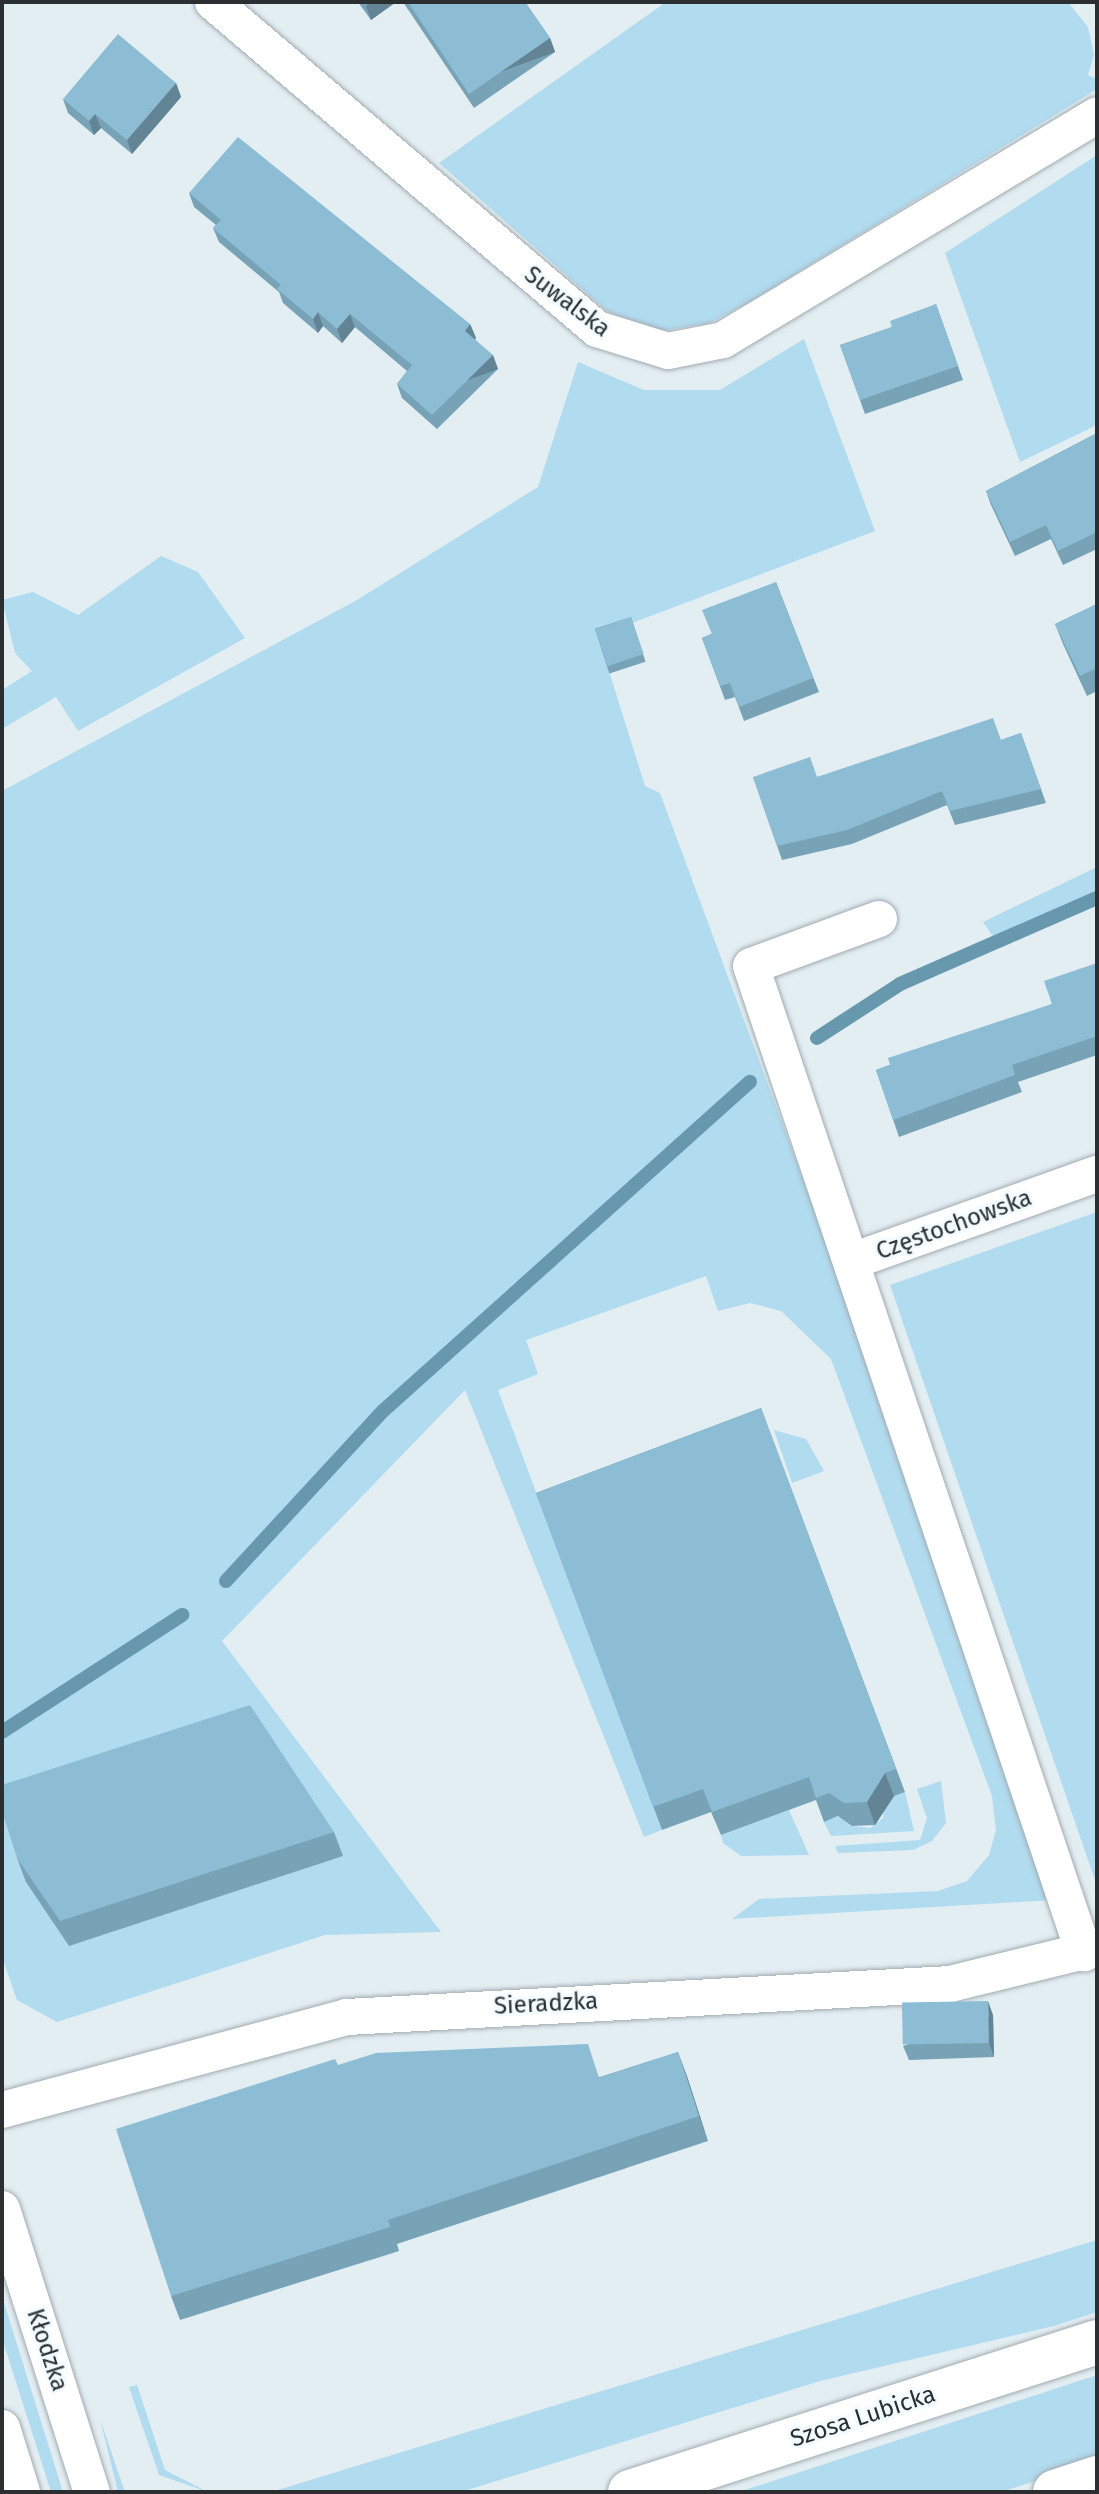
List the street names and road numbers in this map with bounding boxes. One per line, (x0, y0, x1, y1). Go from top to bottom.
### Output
street label: Suwalska (518, 260, 616, 344)
street label: Częstochowska (872, 1184, 1036, 1266)
street label: Sieradzka (493, 1987, 599, 2021)
street label: Kłodzka (20, 2305, 74, 2395)
street label: Szosa Lubicka (787, 2380, 939, 2454)

